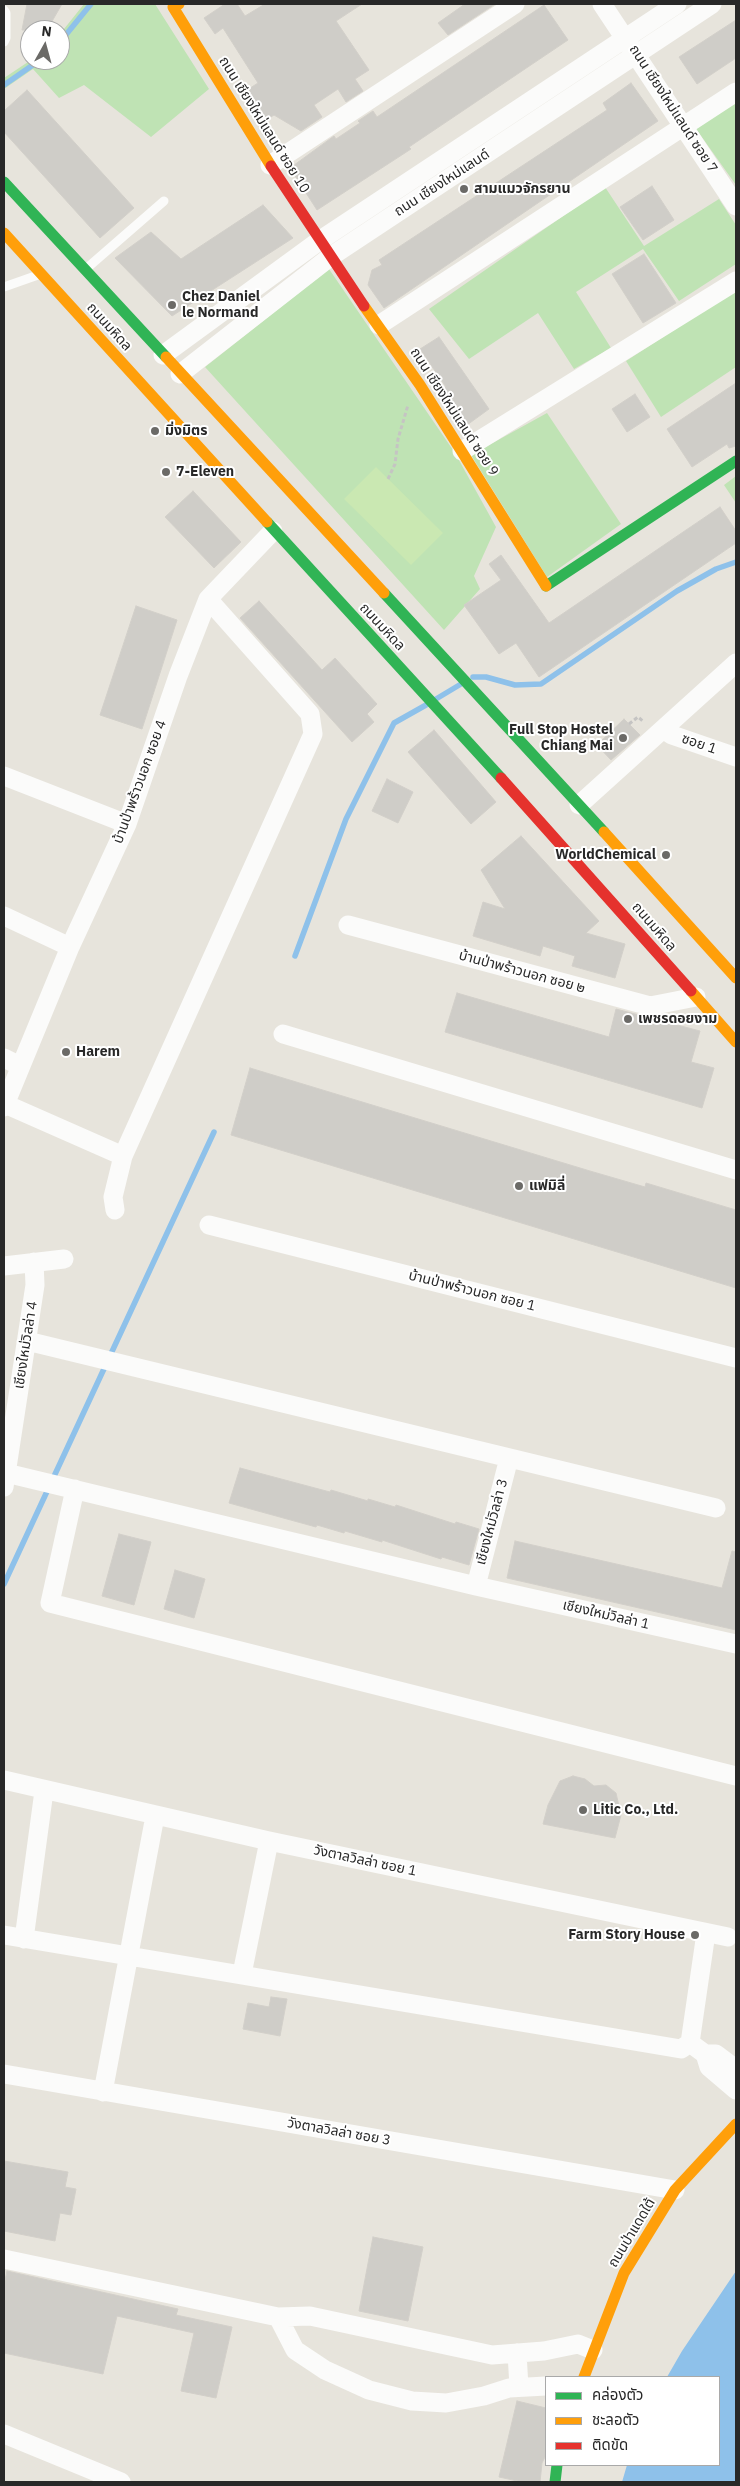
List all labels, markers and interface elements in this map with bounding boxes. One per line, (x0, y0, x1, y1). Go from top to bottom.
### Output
north arrow (20, 20, 70, 70)
text: N (41, 22, 53, 41)
street label: ถนน เชียงใหม่แลนด์ ซอย 7 (625, 42, 721, 176)
street label: ถนน เชียงใหม่แลนด์ ซอย 10 (215, 54, 313, 196)
street label: ถนน เชียงใหม่แลนด์ (391, 146, 493, 220)
place label: สามแมวจักรยาน (474, 181, 570, 197)
marker: สามแมวจักรยาน (458, 183, 470, 195)
place label: Chez Daniel le Normand (182, 289, 260, 322)
street label: ถนนมหิดล (83, 299, 135, 355)
marker: Chez Daniel le Normand (166, 299, 178, 311)
street label: ถนน เชียงใหม่แลนด์ ซอย 9 (406, 345, 502, 479)
place label: มิ่งมิตร (165, 423, 207, 439)
marker: มิ่งมิตร (149, 425, 161, 437)
place label: 7-Eleven (176, 464, 234, 480)
marker: 7-Eleven (160, 466, 172, 478)
street label: ถนนมหิดล (356, 600, 408, 654)
street label: บ้านป่าพร้าวนอก ซอย 4 (110, 718, 170, 846)
place label: Full Stop Hostel Chiang Mai (509, 722, 613, 754)
street label: ซอย 1 (679, 730, 719, 758)
marker: Full Stop Hostel Chiang Mai (617, 732, 629, 744)
place label: WorldChemical (555, 847, 656, 863)
marker: WorldChemical (660, 849, 672, 861)
street label: ถนนมหิดล (628, 899, 680, 955)
street label: บ้านป่าพร้าวนอก ซอย ๒ (457, 947, 587, 997)
place label: เพชรดอยงาม (638, 1011, 717, 1027)
marker: เพชรดอยงาม (622, 1013, 634, 1025)
place label: Harem (76, 1044, 120, 1060)
marker: Harem (60, 1046, 72, 1058)
place label: แฟมิลี่ (529, 1178, 565, 1194)
marker: แฟมิลี่ (513, 1180, 525, 1192)
street label: บ้านป่าพร้าวนอก ซอย 1 (407, 1267, 537, 1315)
street label: เชียงใหม่วิลล่า 4 (11, 1300, 41, 1390)
street label: เชียงใหม่วิลล่า 3 (472, 1477, 512, 1567)
street label: เชียงใหม่วิลล่า 1 (561, 1597, 651, 1633)
place label: Litic Co., Ltd. (593, 1802, 678, 1818)
marker: Litic Co., Ltd. (577, 1804, 589, 1816)
street label: วังตาลวิลล่า ซอย 1 (312, 1842, 418, 1880)
place label: Farm Story House (568, 1927, 685, 1943)
marker: Farm Story House (689, 1929, 701, 1941)
street label: วังตาลวิลล่า ซอย 3 (286, 2115, 392, 2149)
street label: ถนนป่าแดดใต้ (605, 2195, 659, 2271)
legend (545, 2376, 720, 2466)
text: คล่องตัว (592, 2385, 643, 2404)
text: ชะลอตัว (592, 2410, 639, 2429)
text: ติดขัด (592, 2435, 628, 2454)

